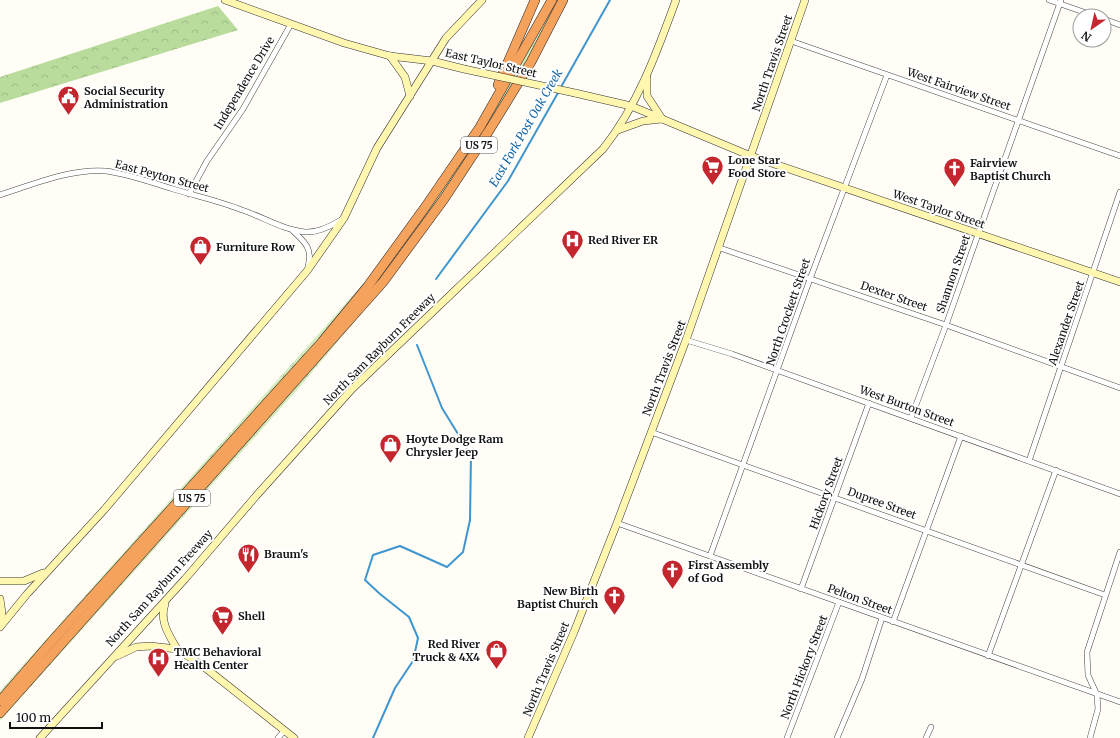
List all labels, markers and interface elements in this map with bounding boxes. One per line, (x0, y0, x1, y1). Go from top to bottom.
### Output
north arrow (1072, 8, 1112, 48)
street label: North Travis Street (749, 12, 795, 113)
text: N (1079, 28, 1094, 45)
street label: Independence Drive (211, 34, 277, 132)
street label: East Taylor Street (444, 46, 539, 81)
street label: West Fairview Street (904, 64, 1013, 114)
water label: East Fork Post Oak Creek (486, 66, 566, 189)
public building icon: Social Security Administration (56, 84, 82, 117)
place label: Social Security Administration (83, 84, 168, 111)
road number: US 75 (461, 137, 497, 153)
supermarket icon: Lone Star Food Store (700, 153, 726, 186)
place label: Lone Star Food Store (728, 153, 786, 180)
church icon: Fairview Baptist Church (942, 156, 968, 189)
place label: Fairview Baptist Church (970, 156, 1052, 183)
street label: East Peyton Street (114, 157, 211, 195)
street label: West Taylor Street (890, 186, 988, 232)
hospital icon: Red River ER (560, 227, 586, 260)
street label: Shannon Street (933, 232, 973, 315)
place label: Red River ER (588, 233, 658, 247)
shop icon: Furniture Row (188, 234, 214, 267)
place label: Furniture Row (216, 240, 295, 254)
street label: North Crockett Street (763, 256, 813, 368)
street label: Dexter Street (859, 278, 930, 314)
street label: Alexander Street (1045, 278, 1087, 368)
street label: North Sam Rayburn Freeway (320, 290, 438, 408)
street label: North Travis Street (639, 318, 689, 418)
street label: West Burton Street (857, 382, 957, 430)
shop icon: Hoyte Dodge Ram Chrysler Jeep (378, 432, 404, 465)
place label: Hoyte Dodge Ram Chrysler Jeep (406, 432, 503, 459)
street label: Hickory Street (806, 454, 846, 531)
street label: Dupree Street (846, 484, 919, 522)
road number: US 75 (174, 490, 210, 506)
street label: North Sam Rayburn Freeway (103, 526, 216, 649)
restaurant icon: Braum's (236, 541, 262, 574)
place label: Braum's (264, 547, 309, 561)
church icon: First Assembly of God (659, 558, 685, 591)
place label: First Assembly of God (688, 558, 769, 585)
street label: Pelton Street (826, 581, 895, 617)
place label: New Birth Baptist Church (517, 584, 599, 611)
church icon: New Birth Baptist Church (601, 584, 627, 617)
supermarket icon: Shell (209, 603, 235, 636)
place label: Shell (238, 609, 265, 623)
street label: North Hickory Street (778, 612, 831, 721)
street label: North Travis Street (520, 619, 573, 718)
place label: Red River Truck & 4X4 (413, 637, 480, 664)
shop icon: Red River Truck & 4X4 (483, 637, 509, 670)
hospital icon: TMC Behavioral Health Center (145, 645, 171, 678)
place label: TMC Behavioral Health Center (174, 645, 262, 672)
scale bar (10, 704, 102, 730)
text: 100 m (16, 710, 51, 725)

